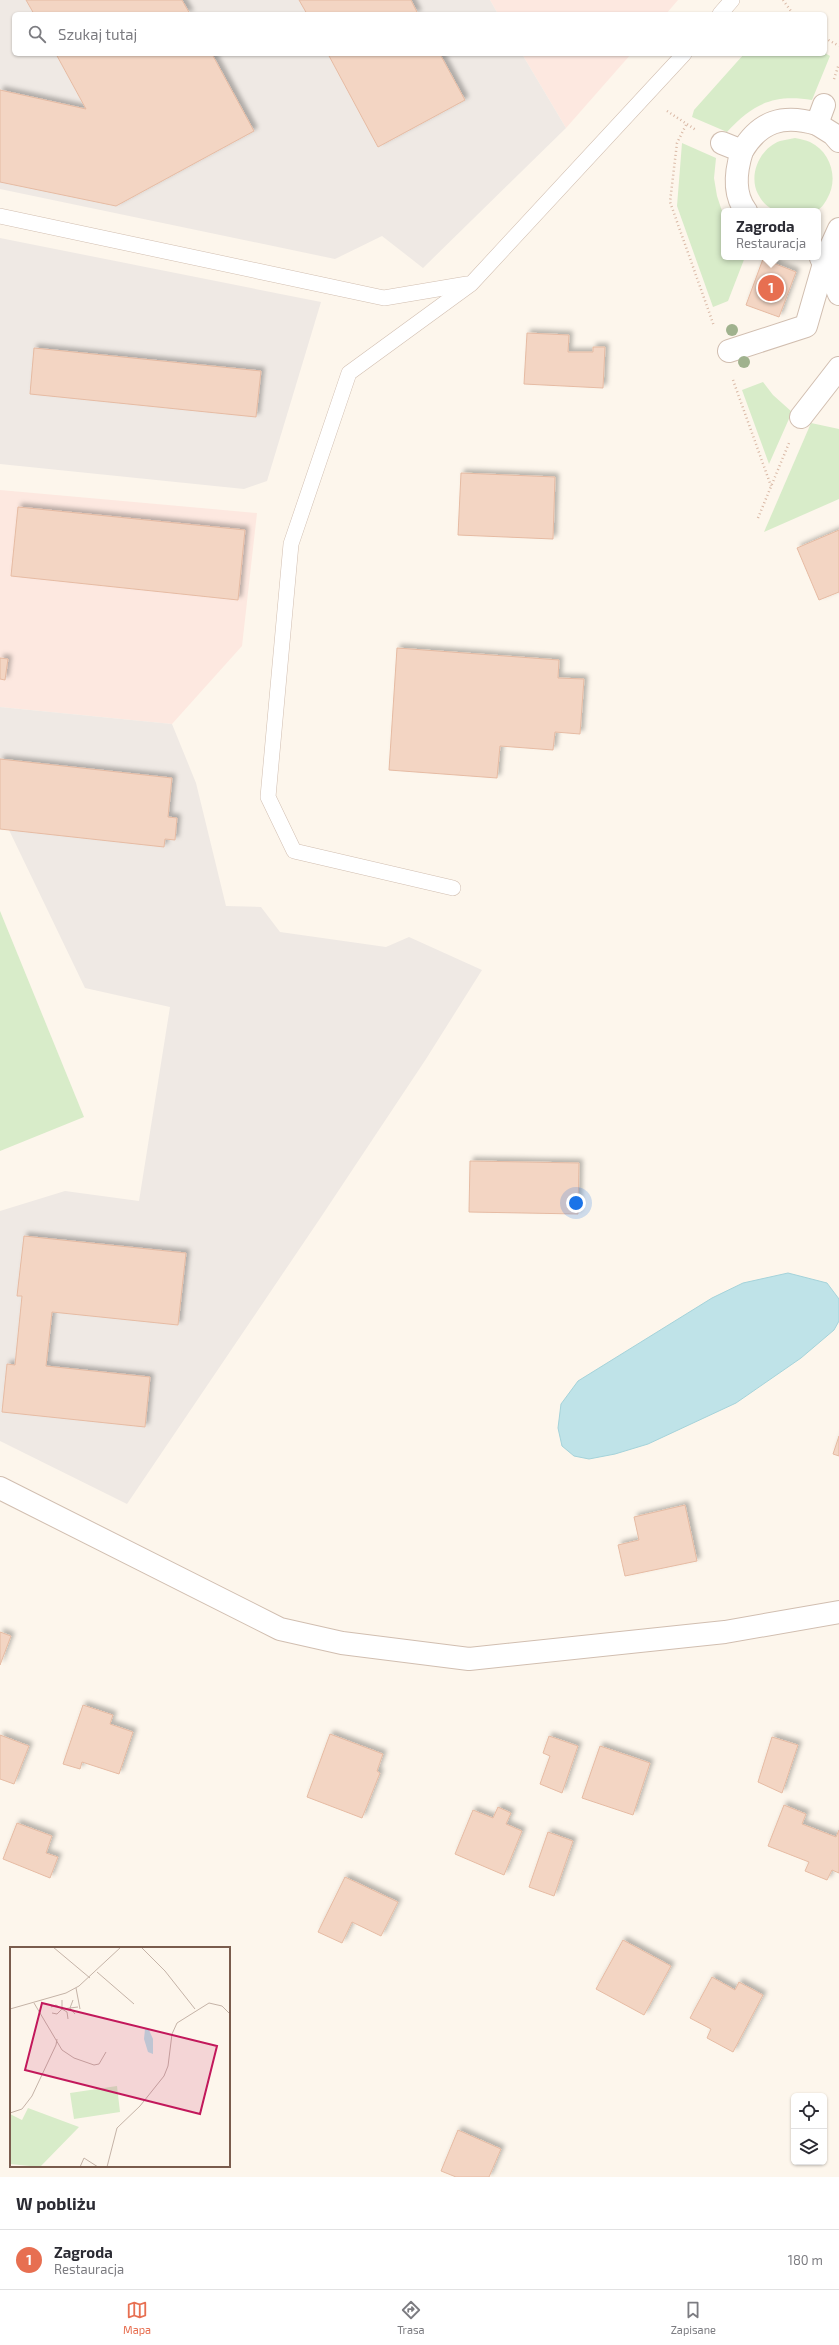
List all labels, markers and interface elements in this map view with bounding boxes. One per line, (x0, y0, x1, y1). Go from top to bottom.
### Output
search box (12, 12, 827, 56)
icon: search (26, 23, 48, 45)
text: Szukaj tutaj (58, 25, 137, 43)
popup (721, 208, 821, 260)
text: Zagroda (736, 217, 795, 235)
text: Restauracja (736, 235, 806, 251)
pin: 1 (758, 273, 784, 303)
your location (566, 1193, 586, 1213)
inset map (10, 1947, 230, 2167)
map controls (791, 2093, 827, 2165)
button: locate (791, 2093, 827, 2129)
button: layers (791, 2129, 827, 2165)
text: W pobliżu (16, 2193, 96, 2213)
text: Zagroda (54, 2243, 113, 2261)
text: 1 (26, 2252, 32, 2268)
text: 180 m (788, 2252, 823, 2268)
text: Restauracja (54, 2261, 124, 2277)
tab: Mapa (123, 2299, 151, 2336)
tab: Trasa (397, 2299, 425, 2336)
tab: Zapisane (671, 2299, 716, 2336)

